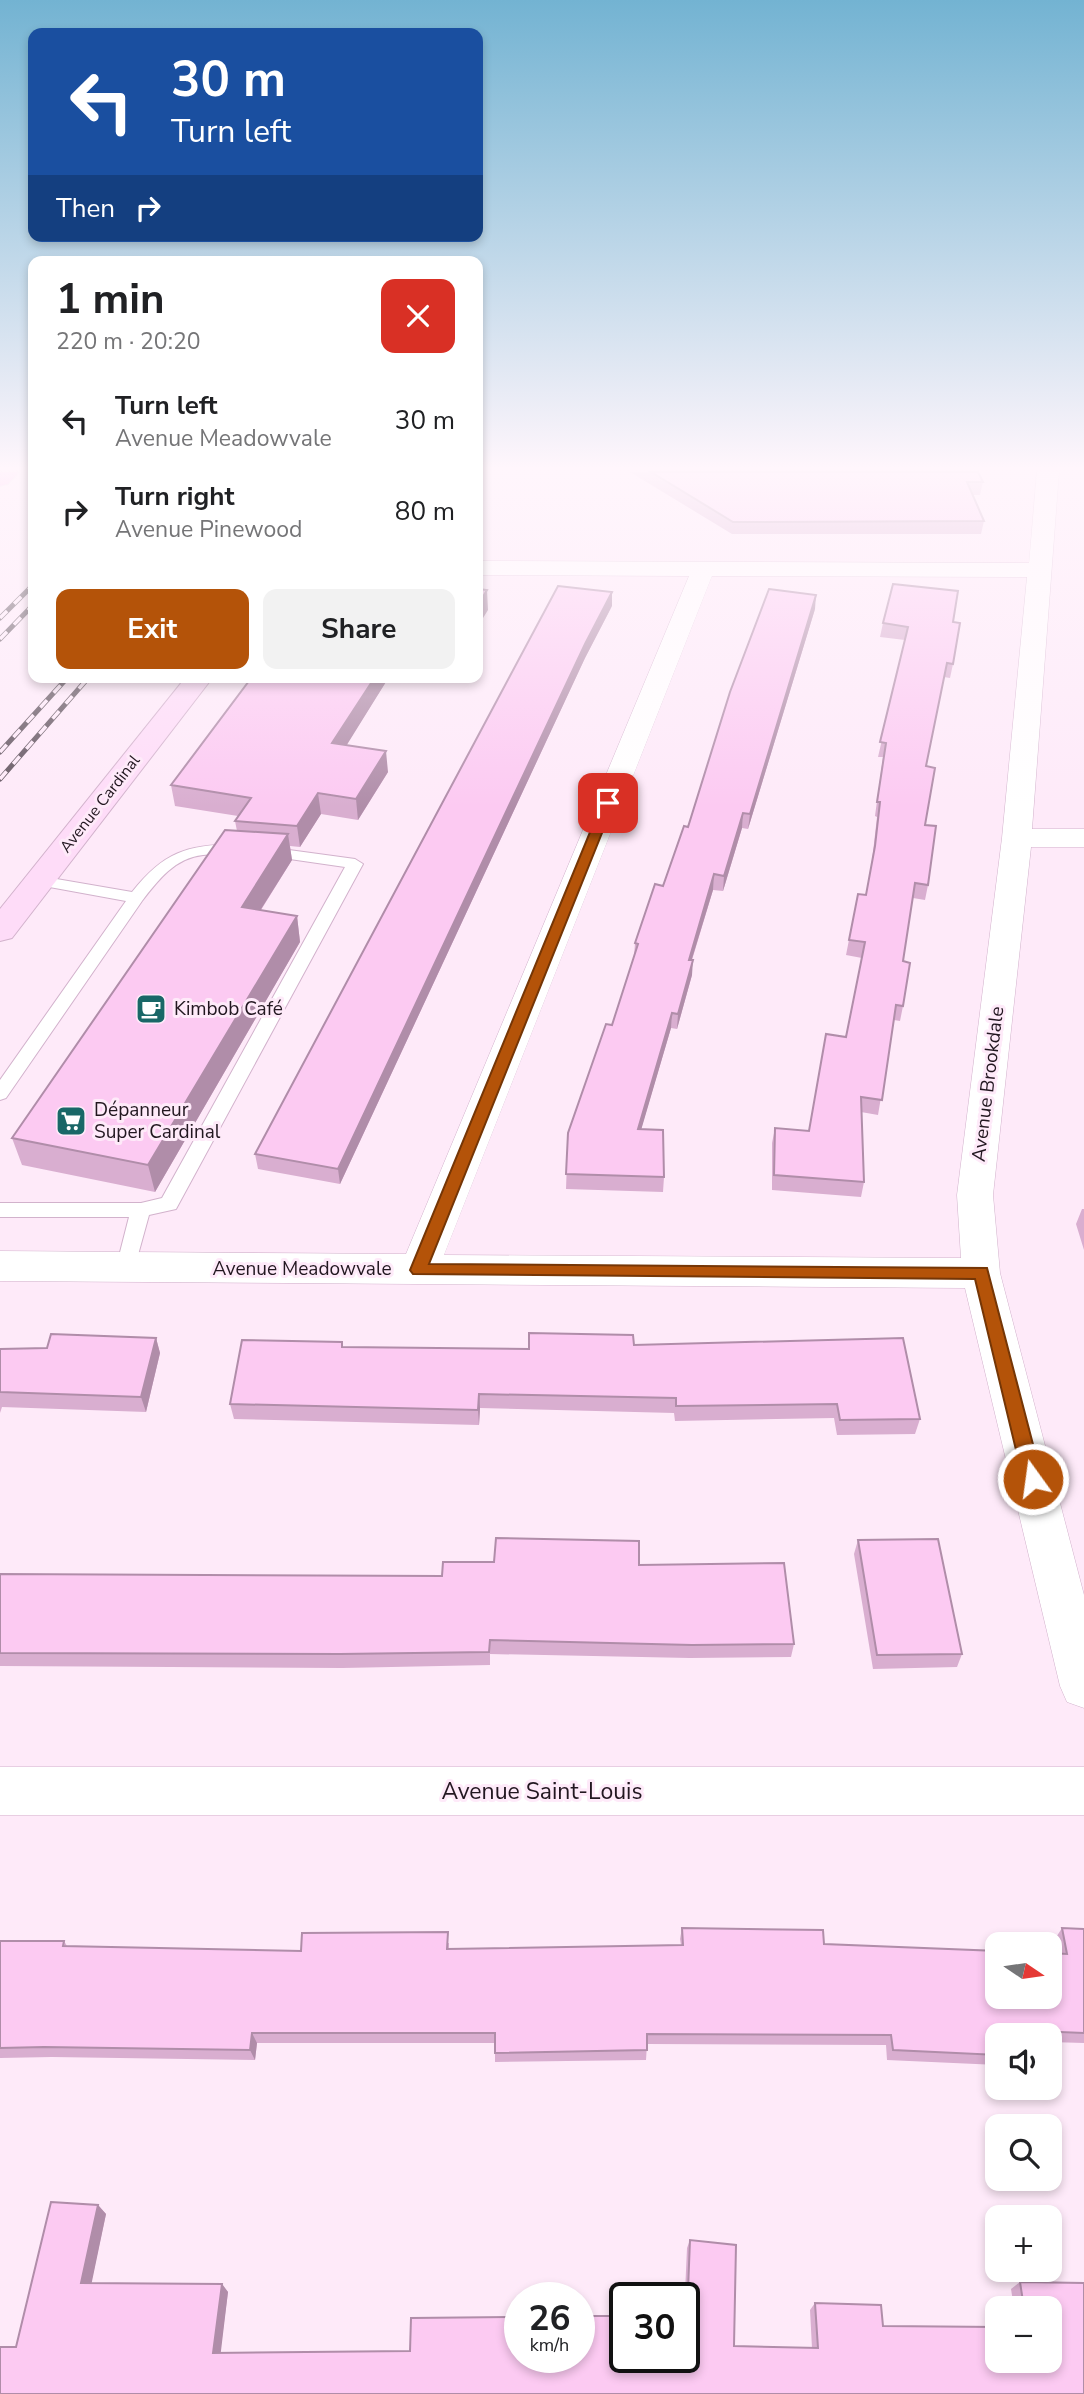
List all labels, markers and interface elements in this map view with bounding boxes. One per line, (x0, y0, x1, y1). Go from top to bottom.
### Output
text: 30 m (171, 46, 286, 113)
icon: left (56, 56, 147, 147)
text: Turn left (171, 110, 291, 153)
icon: right (129, 189, 167, 227)
text: Then (56, 191, 115, 226)
text: 1 min (56, 271, 165, 328)
button: close (381, 279, 455, 353)
text: 220 m · 20:20 (56, 326, 201, 357)
text: Turn left (115, 388, 218, 423)
icon: left (56, 402, 94, 440)
text: 30 m (395, 403, 455, 438)
text: Avenue Meadowvale (115, 423, 332, 454)
text: Turn right (115, 479, 234, 514)
icon: right (56, 493, 94, 531)
text: 80 m (395, 494, 455, 529)
text: Avenue Pinewood (115, 514, 302, 545)
button: Exit (56, 589, 249, 669)
button: Share (263, 589, 455, 669)
street label: Avenue Cardinal (55, 750, 145, 857)
pin (578, 773, 638, 833)
icon: arrive (589, 784, 627, 822)
cafe icon: Kimbob Café (134, 992, 168, 1026)
place label: Kimbob Café (174, 996, 283, 1022)
street label: Avenue Brookdale (966, 1005, 1010, 1163)
place label: Dépanneur Super Cardinal (94, 1097, 221, 1145)
supermarket icon: Dépanneur Super Cardinal (54, 1104, 88, 1138)
street label: Avenue Meadowvale (212, 1256, 392, 1282)
position arrow (996, 1442, 1070, 1516)
street label: Avenue Saint-Louis (442, 1776, 642, 1807)
north arrow (985, 1932, 1062, 2009)
map controls (985, 1932, 1062, 2373)
button: sound (985, 2023, 1062, 2100)
button: search (985, 2114, 1062, 2191)
button: + (985, 2205, 1062, 2282)
speed limit sign: 30 (609, 2282, 700, 2373)
text: 26 (528, 2295, 571, 2342)
button: − (985, 2296, 1062, 2373)
text: km/h (530, 2333, 569, 2357)

